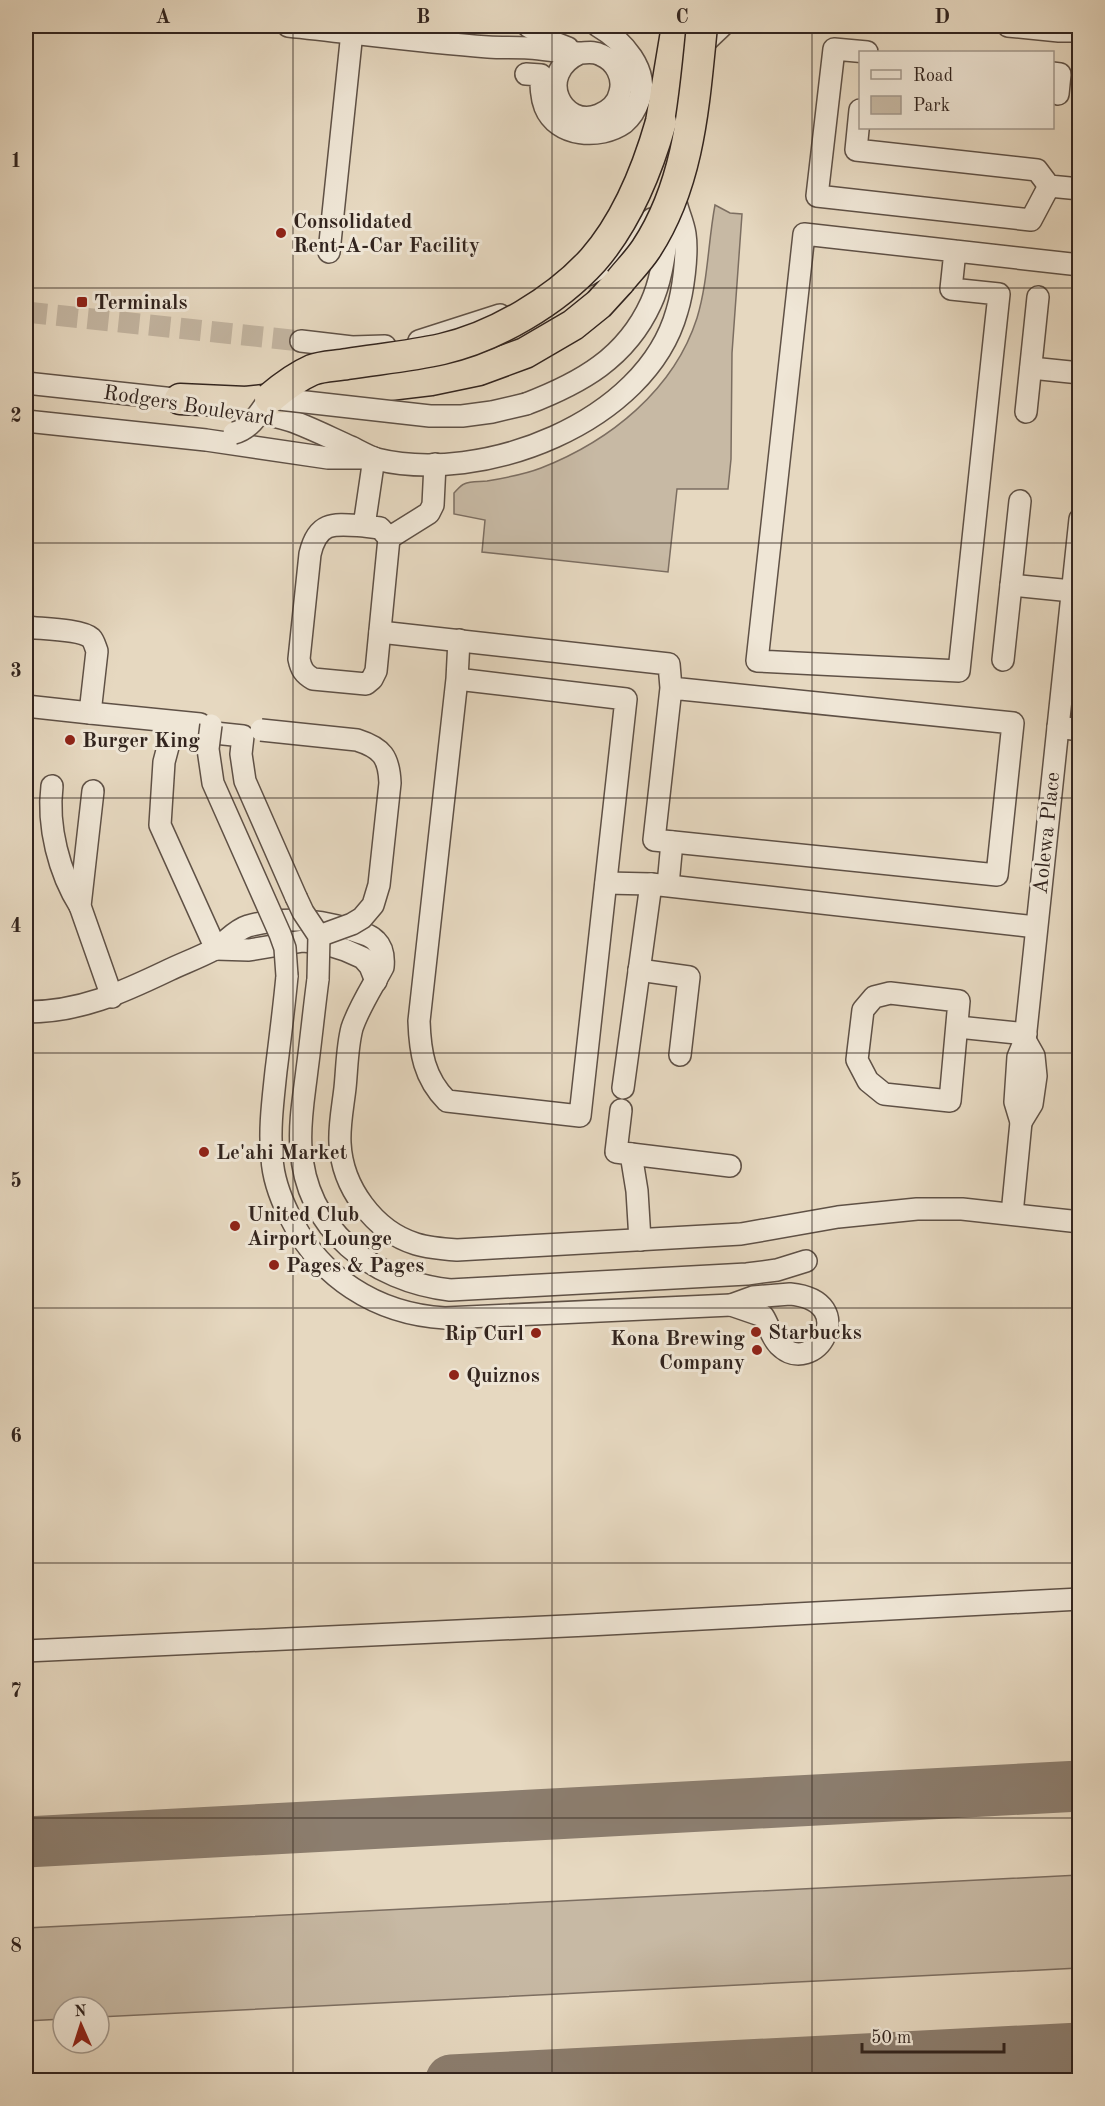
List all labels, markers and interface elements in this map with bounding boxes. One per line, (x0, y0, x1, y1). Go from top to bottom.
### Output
text: A (155, 8, 171, 28)
text: B (416, 8, 430, 28)
text: C (675, 8, 689, 28)
text: D (934, 8, 950, 28)
legend (859, 51, 1054, 129)
text: Road (913, 67, 953, 85)
text: Park (913, 97, 950, 115)
text: 1 (10, 152, 22, 172)
place label: Consolidated Rent-A-Car Facility (293, 212, 480, 257)
marker: Consolidated Rent-A-Car Facility (274, 226, 288, 240)
place label: Terminals (94, 293, 188, 314)
marker: Terminals (75, 295, 89, 309)
street label: Rodgers Boulevard (102, 383, 276, 430)
text: 2 (10, 407, 22, 427)
text: 3 (10, 662, 22, 682)
place label: Burger King (82, 731, 200, 752)
marker: Burger King (63, 733, 77, 747)
street label: Aolewa Place (1031, 771, 1064, 895)
text: 4 (10, 917, 22, 937)
place label: Le'ahi Market (216, 1143, 348, 1164)
marker: Le'ahi Market (197, 1145, 211, 1159)
text: 5 (10, 1171, 22, 1192)
place label: United Club Airport Lounge (247, 1205, 392, 1250)
marker: United Club Airport Lounge (228, 1219, 242, 1233)
place label: Pages & Pages (286, 1256, 424, 1277)
marker: Pages & Pages (267, 1258, 281, 1272)
place label: Starbucks (768, 1323, 862, 1344)
place label: Rip Curl (444, 1324, 524, 1345)
marker: Starbucks (749, 1325, 763, 1339)
marker: Rip Curl (529, 1326, 543, 1340)
place label: Kona Brewing Company (610, 1329, 745, 1374)
marker: Kona Brewing Company (750, 1343, 764, 1357)
place label: Quiznos (466, 1366, 540, 1387)
marker: Quiznos (447, 1368, 461, 1382)
text: 6 (10, 1427, 22, 1447)
text: 7 (10, 1682, 22, 1702)
text: 8 (10, 1937, 22, 1957)
north arrow (51, 1995, 111, 2055)
text: N (74, 2004, 88, 2020)
scale bar (862, 2016, 1004, 2054)
text: 50 m (871, 2029, 911, 2047)

